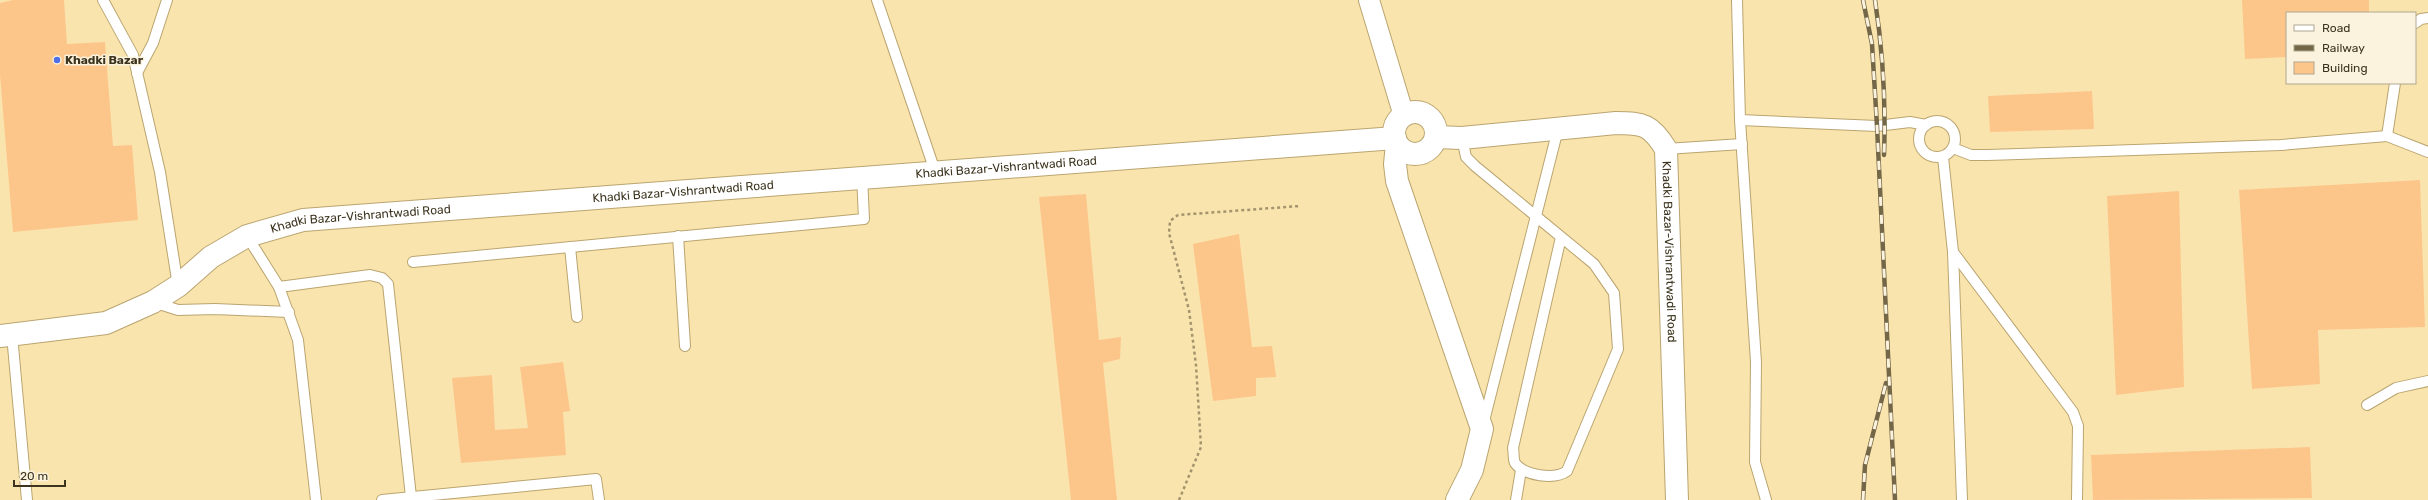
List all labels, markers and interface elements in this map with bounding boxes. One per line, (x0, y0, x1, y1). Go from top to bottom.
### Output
legend (2286, 12, 2416, 84)
text: Road (2322, 21, 2350, 35)
text: Railway (2322, 41, 2365, 55)
place label: Khadki Bazar (65, 53, 144, 67)
marker: Khadki Bazar (52, 55, 62, 65)
text: Building (2322, 61, 2368, 75)
street label: Khadki Bazar-Vishrantwadi Road (915, 153, 1097, 181)
street label: Khadki Bazar-Vishrantwadi Road (1659, 161, 1679, 343)
street label: Khadki Bazar-Vishrantwadi Road (592, 178, 774, 205)
street label: Khadki Bazar-Vishrantwadi Road (269, 202, 451, 236)
scale bar (14, 462, 65, 488)
text: 20 m (20, 469, 48, 483)

